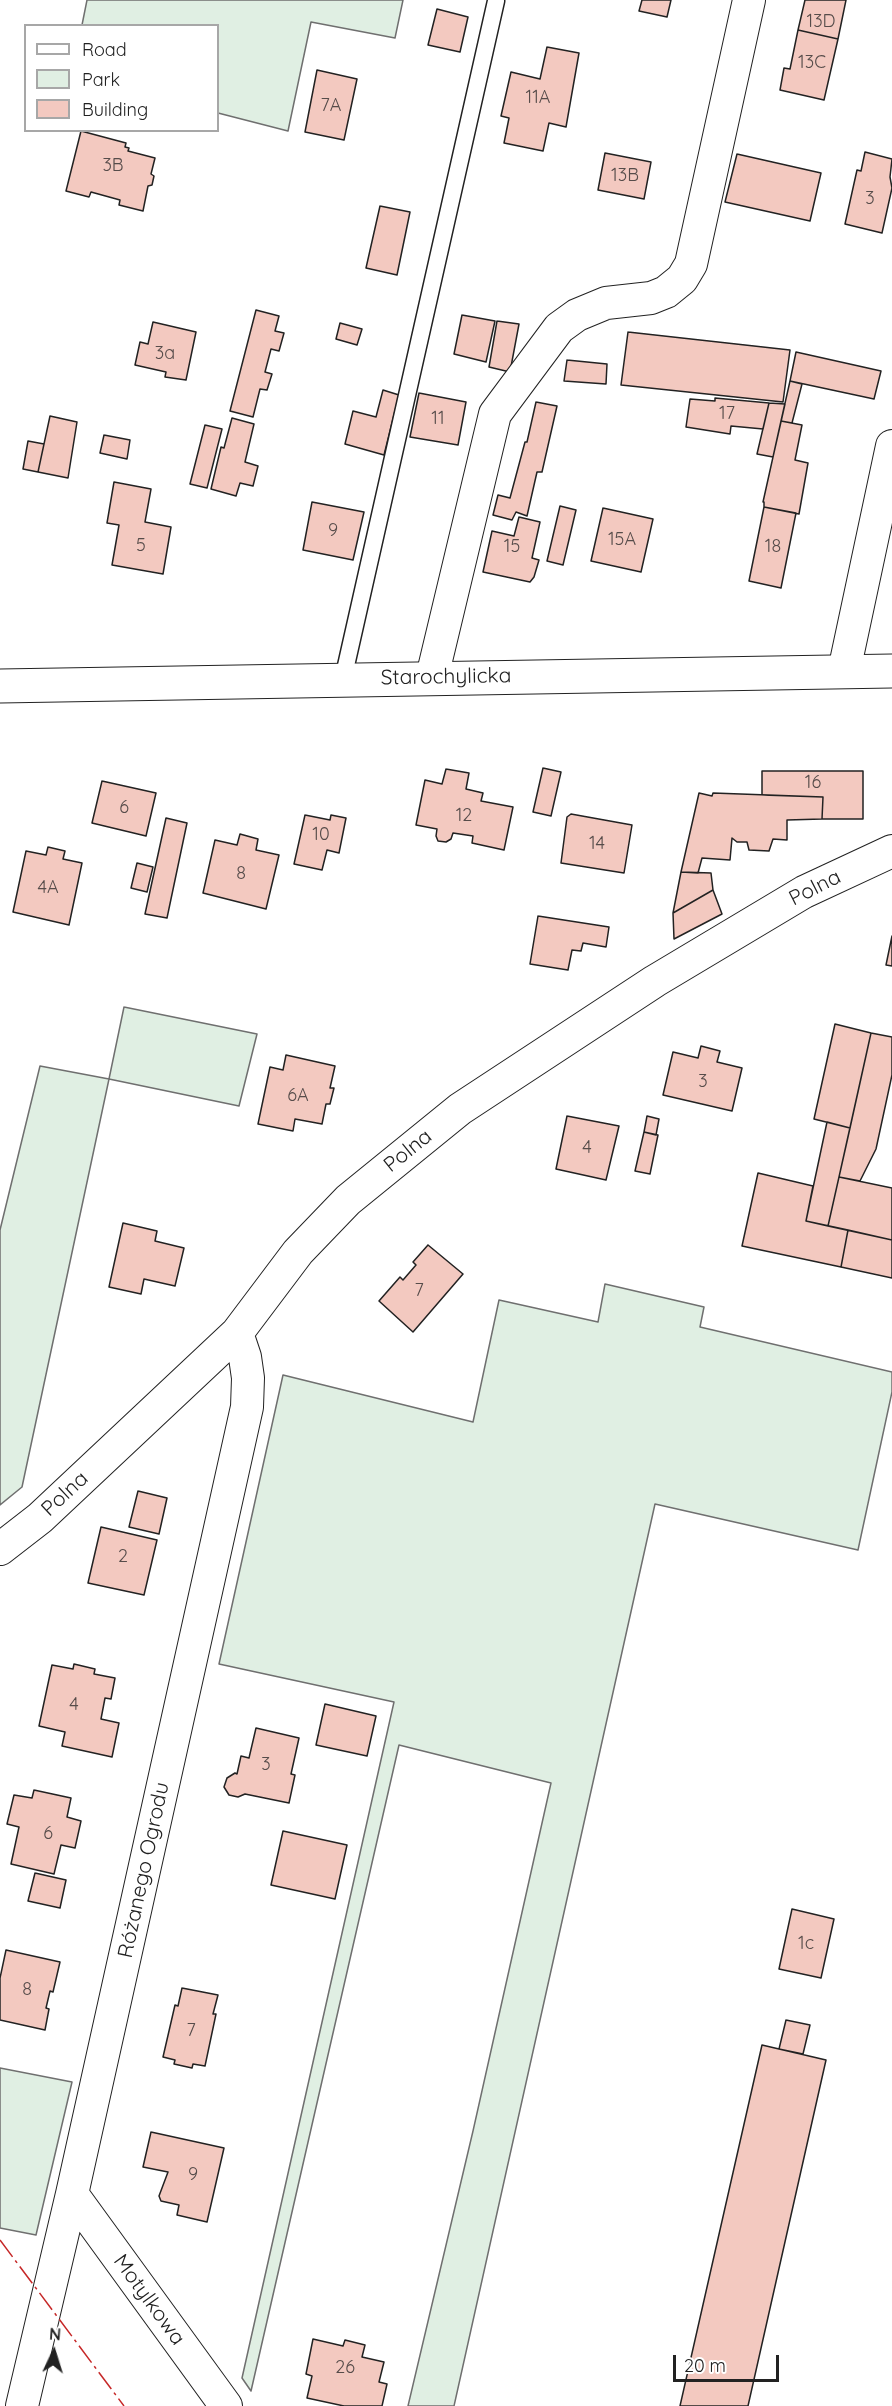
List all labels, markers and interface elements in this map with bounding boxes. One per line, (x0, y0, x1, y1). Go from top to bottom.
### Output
house number: 13D (806, 11, 836, 33)
legend (24, 24, 219, 132)
text: Road (82, 38, 127, 61)
house number: 13C (798, 52, 826, 74)
text: Park (82, 68, 120, 91)
house number: 11A (526, 87, 550, 109)
house number: 7A (321, 95, 341, 117)
text: Building (82, 98, 148, 121)
house number: 3B (102, 155, 124, 177)
house number: 13B (611, 165, 639, 187)
house number: 3 (865, 188, 875, 210)
house number: 3a (155, 343, 175, 365)
house number: 17 (719, 403, 735, 425)
house number: 11 (431, 408, 445, 430)
house number: 9 (328, 520, 338, 542)
house number: 15A (608, 529, 636, 551)
house number: 5 (136, 535, 146, 557)
house number: 15 (504, 536, 520, 558)
house number: 18 (765, 536, 781, 558)
street label: Starochylicka (380, 663, 512, 691)
house number: 16 (805, 772, 821, 794)
house number: 6 (119, 797, 129, 819)
house number: 12 (456, 805, 472, 827)
house number: 10 (312, 824, 330, 846)
house number: 14 (589, 833, 605, 855)
house number: 8 (236, 863, 246, 885)
street label: Polna (785, 864, 845, 912)
house number: 4A (37, 877, 59, 899)
house number: 3 (698, 1071, 708, 1093)
house number: 6A (287, 1085, 309, 1107)
street label: Polna (379, 1124, 437, 1178)
house number: 4 (582, 1137, 592, 1159)
house number: 7 (414, 1280, 424, 1302)
street label: Polna (36, 1466, 94, 1522)
house number: 2 (118, 1546, 128, 1568)
house number: 4 (69, 1694, 79, 1716)
house number: 3 (261, 1754, 271, 1776)
street label: Różanego Ogrodu (113, 1780, 175, 1960)
house number: 6 (43, 1823, 53, 1845)
house number: 1c (798, 1933, 814, 1955)
house number: 8 (22, 1979, 32, 2001)
house number: 7 (186, 2020, 196, 2042)
house number: 9 (188, 2164, 198, 2186)
street label: Motylkowa (108, 2250, 190, 2350)
north arrow (24, 2322, 84, 2382)
text: N (49, 2324, 62, 2344)
scale bar (676, 2343, 782, 2381)
text: 20 m (684, 2354, 726, 2377)
house number: 26 (335, 2357, 355, 2379)

